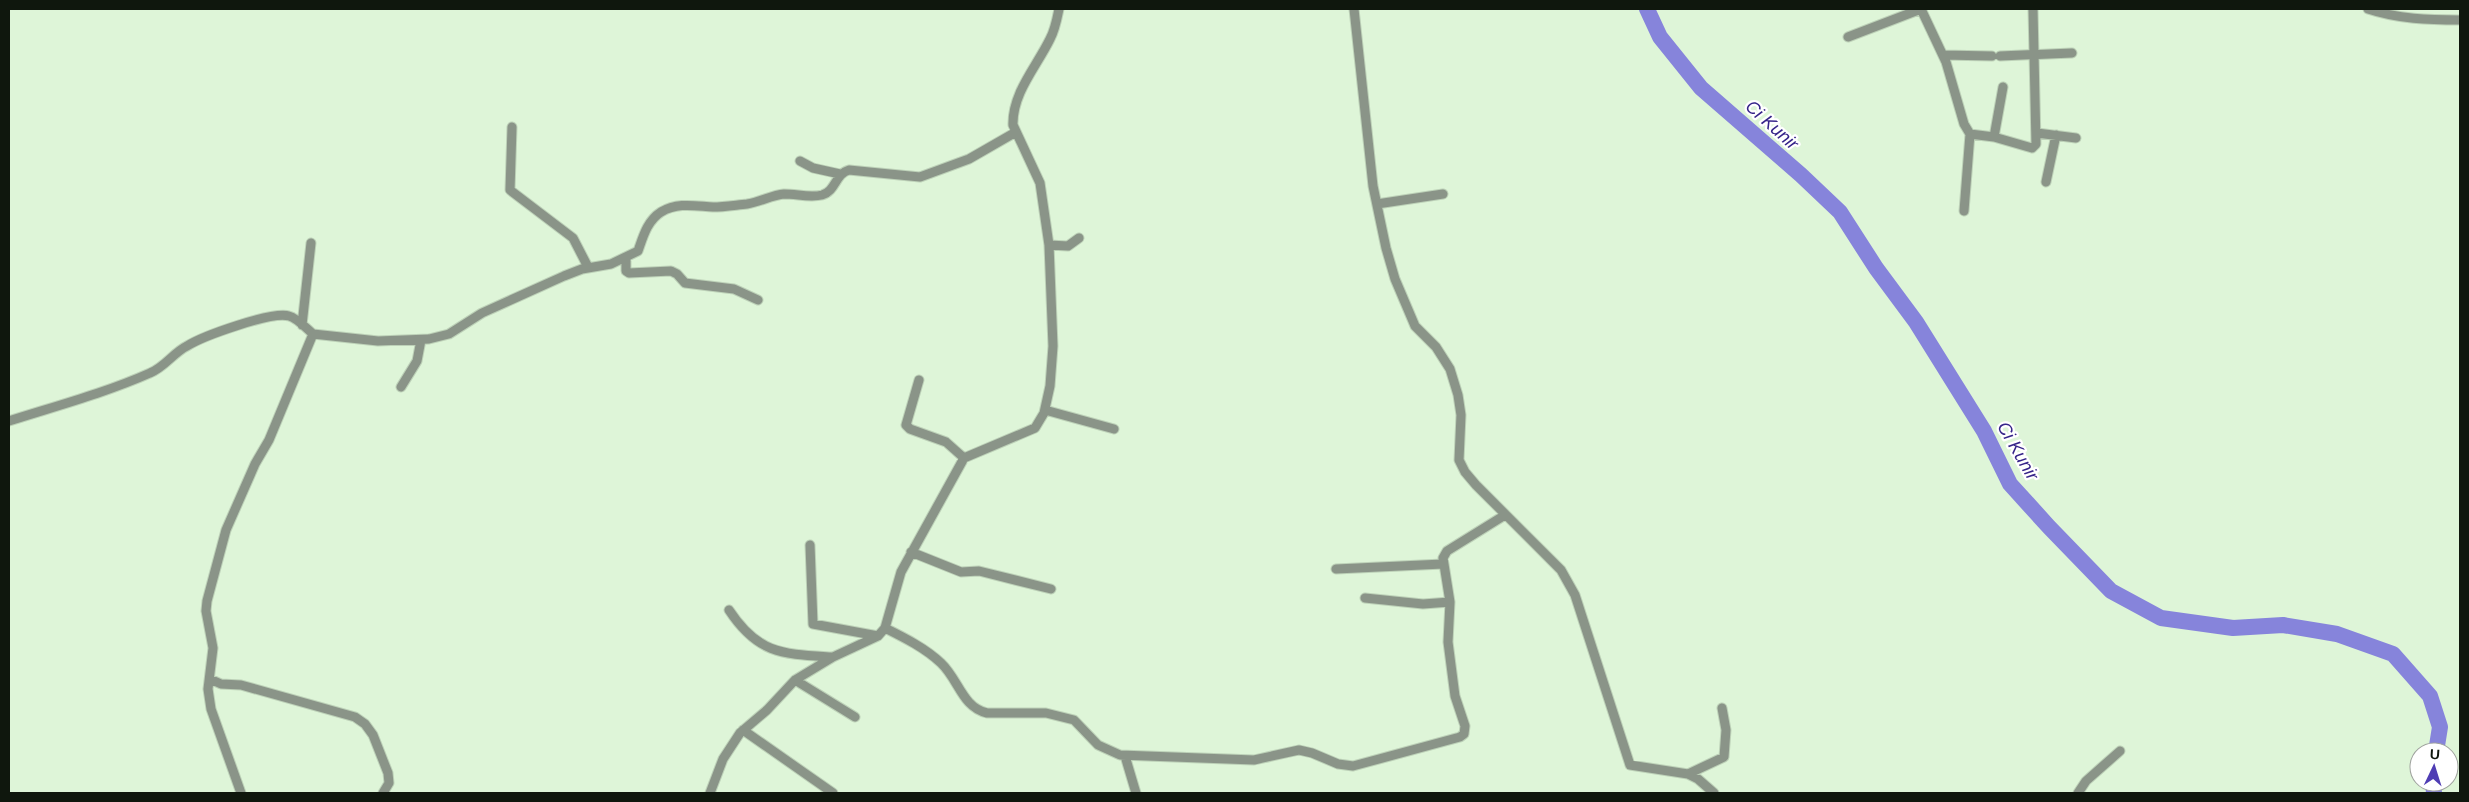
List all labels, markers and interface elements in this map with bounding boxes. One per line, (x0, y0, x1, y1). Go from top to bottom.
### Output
water label: Ci Kunir (1742, 96, 1803, 155)
water label: Ci Kunir (1993, 418, 2043, 485)
north arrow (2409, 742, 2459, 792)
text: U (2429, 746, 2441, 762)

